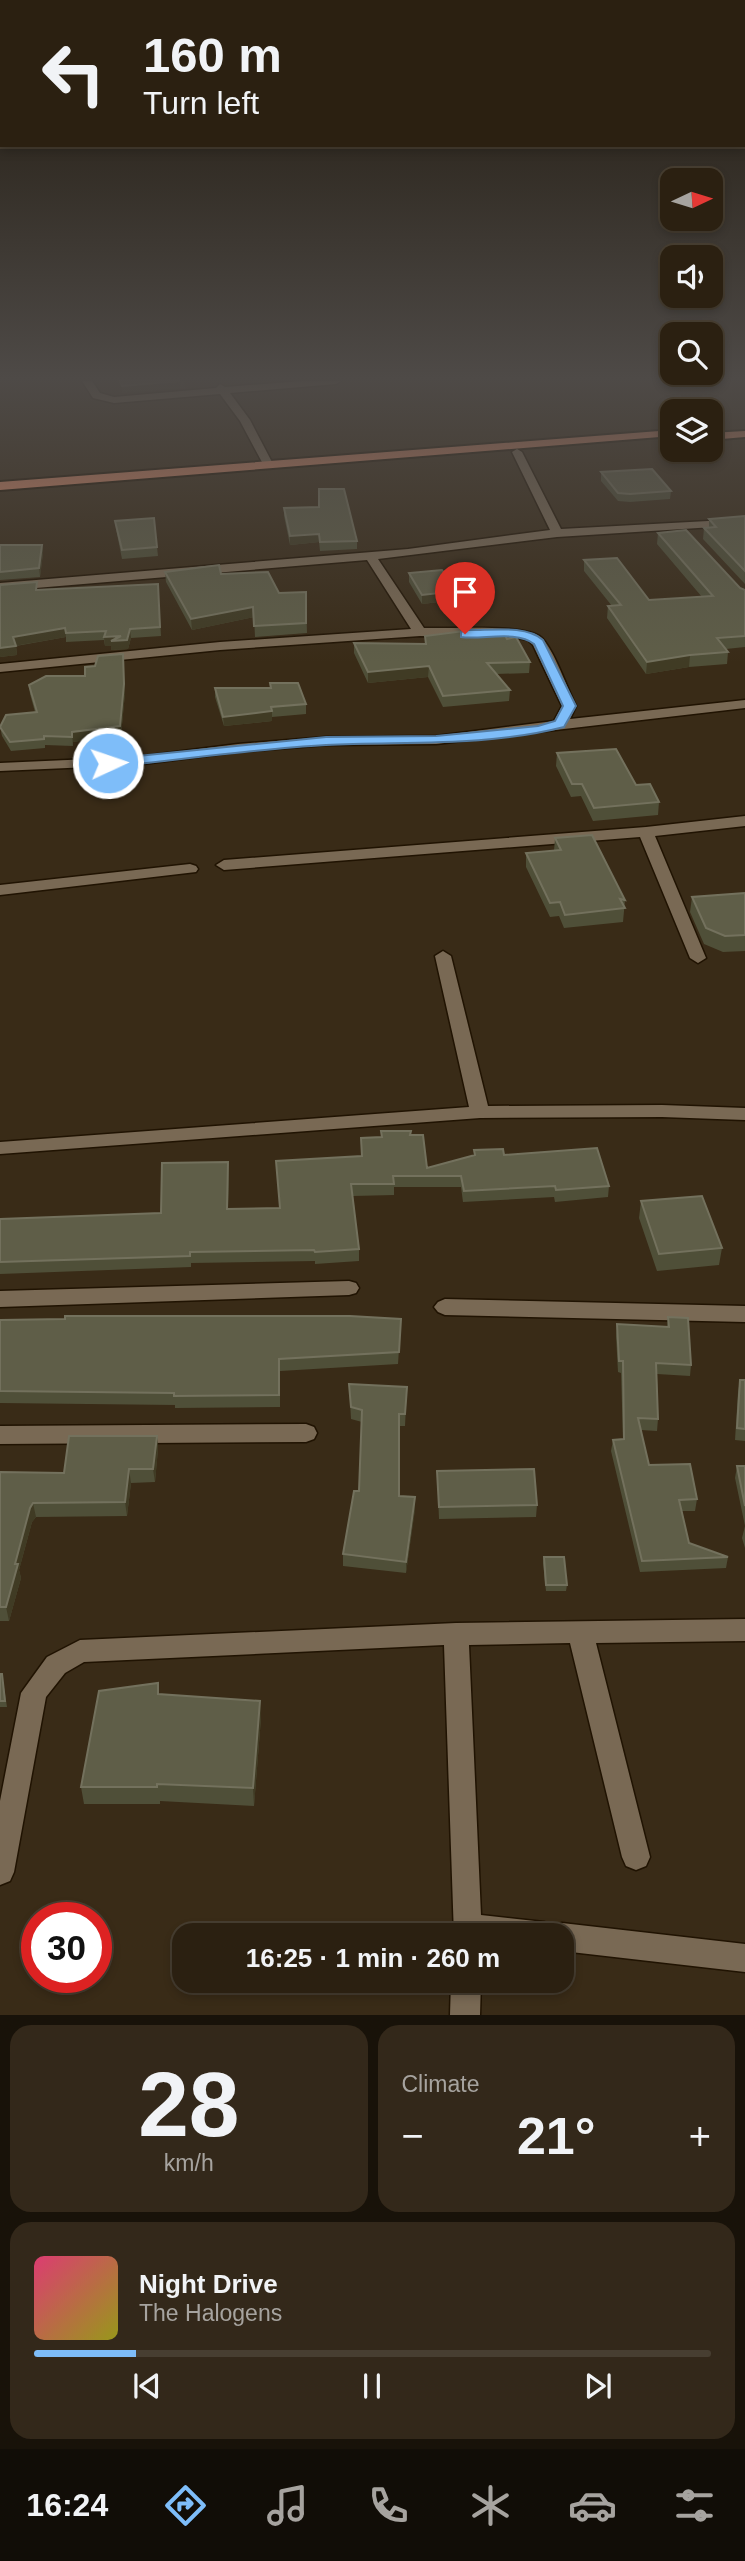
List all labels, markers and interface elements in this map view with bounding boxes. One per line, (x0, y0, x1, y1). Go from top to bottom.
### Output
icon: left (28, 28, 119, 119)
text: 160 m (143, 28, 282, 82)
text: Turn left (143, 85, 259, 121)
north arrow (660, 168, 723, 231)
map controls (660, 168, 723, 462)
button: sound (660, 245, 723, 308)
button: search (660, 322, 723, 385)
button: layers (660, 399, 723, 462)
pin (435, 562, 495, 634)
icon: arrive (446, 573, 484, 611)
position arrow (71, 726, 145, 800)
speed limit sign: 30 (21, 1902, 112, 1993)
text: 16:25 · 1 min · 260 m (246, 1943, 500, 1973)
text: 28 (138, 2054, 239, 2155)
text: Climate (402, 2071, 479, 2097)
text: 21° (517, 2107, 596, 2165)
text: − (402, 2115, 424, 2157)
text: + (689, 2115, 711, 2157)
text: km/h (164, 2150, 214, 2176)
text: Night Drive (139, 2269, 278, 2299)
text: The Halogens (139, 2300, 282, 2326)
icon: previous (128, 2367, 166, 2405)
icon: pause (353, 2367, 391, 2405)
icon: next (579, 2367, 617, 2405)
icon: directions (161, 2481, 210, 2530)
icon: music (263, 2481, 312, 2530)
icon: phone (364, 2481, 413, 2530)
icon: climate (466, 2481, 515, 2530)
icon: car (568, 2481, 617, 2530)
icon: filters (670, 2481, 719, 2530)
text: 16:24 (26, 2487, 108, 2523)

